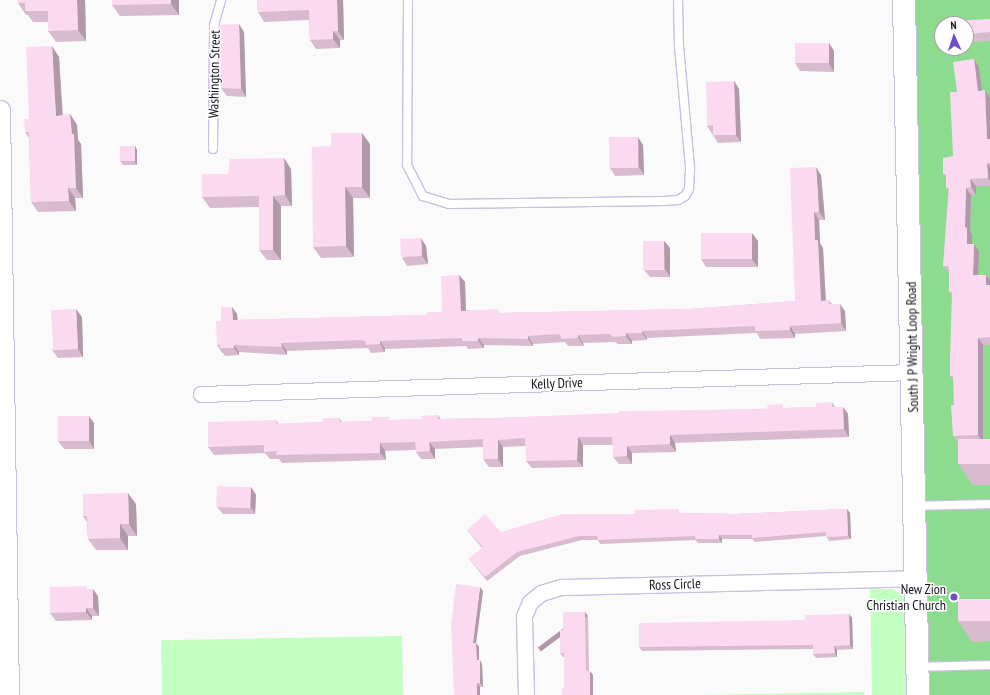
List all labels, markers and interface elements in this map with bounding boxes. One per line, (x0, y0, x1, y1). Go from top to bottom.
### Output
north arrow (934, 16, 974, 56)
text: N (950, 18, 957, 32)
street label: Washington Street (205, 30, 223, 118)
street label: South J P Wright Loop Road (902, 281, 922, 413)
street label: Kelly Drive (531, 374, 583, 392)
street label: Ross Circle (649, 575, 701, 593)
place label: New Zion Christian Church (867, 581, 946, 614)
marker: New Zion Christian Church (949, 592, 959, 602)

